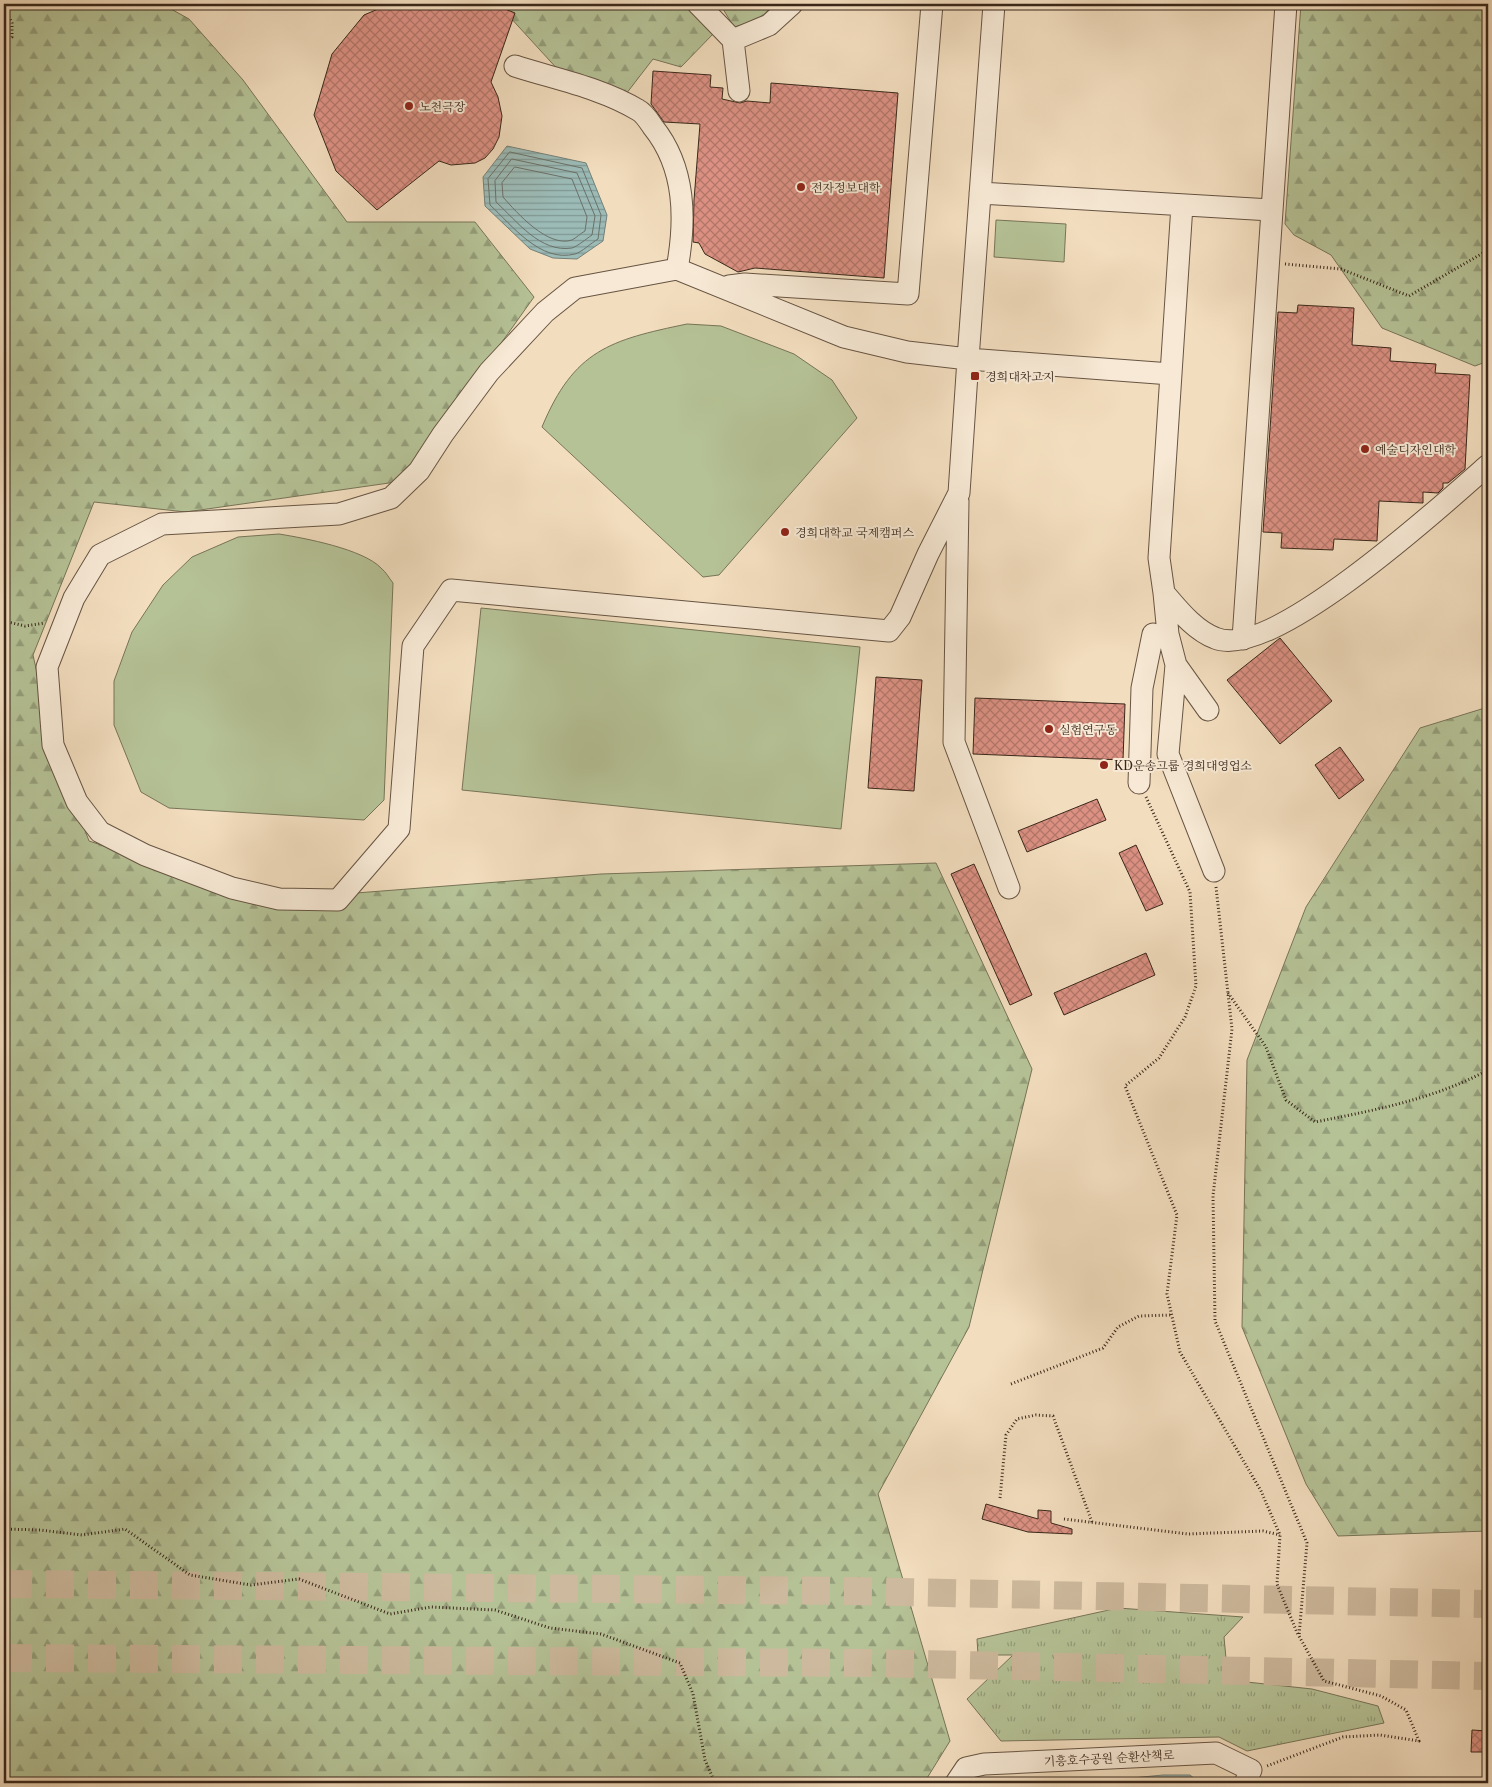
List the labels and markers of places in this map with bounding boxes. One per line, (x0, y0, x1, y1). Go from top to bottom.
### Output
place label: 노천극장 (419, 99, 466, 114)
marker: 노천극장 (403, 100, 415, 112)
place label: 전자정보대학 (811, 180, 881, 195)
marker: 전자정보대학 (795, 181, 807, 193)
place label: 경희대차고지 (985, 369, 1055, 384)
marker: 경희대차고지 (969, 370, 981, 382)
place label: 예술디자인대학 (1375, 442, 1457, 457)
marker: 예술디자인대학 (1359, 443, 1371, 455)
place label: 경희대학교 국제캠퍼스 (795, 525, 915, 540)
marker: 경희대학교 국제캠퍼스 (779, 526, 791, 538)
place label: 실험연구동 (1059, 722, 1117, 737)
marker: 실험연구동 (1043, 723, 1055, 735)
place label: KD운송그룹 경희대영업소 (1114, 758, 1253, 773)
marker: KD운송그룹 경희대영업소 (1098, 759, 1110, 771)

